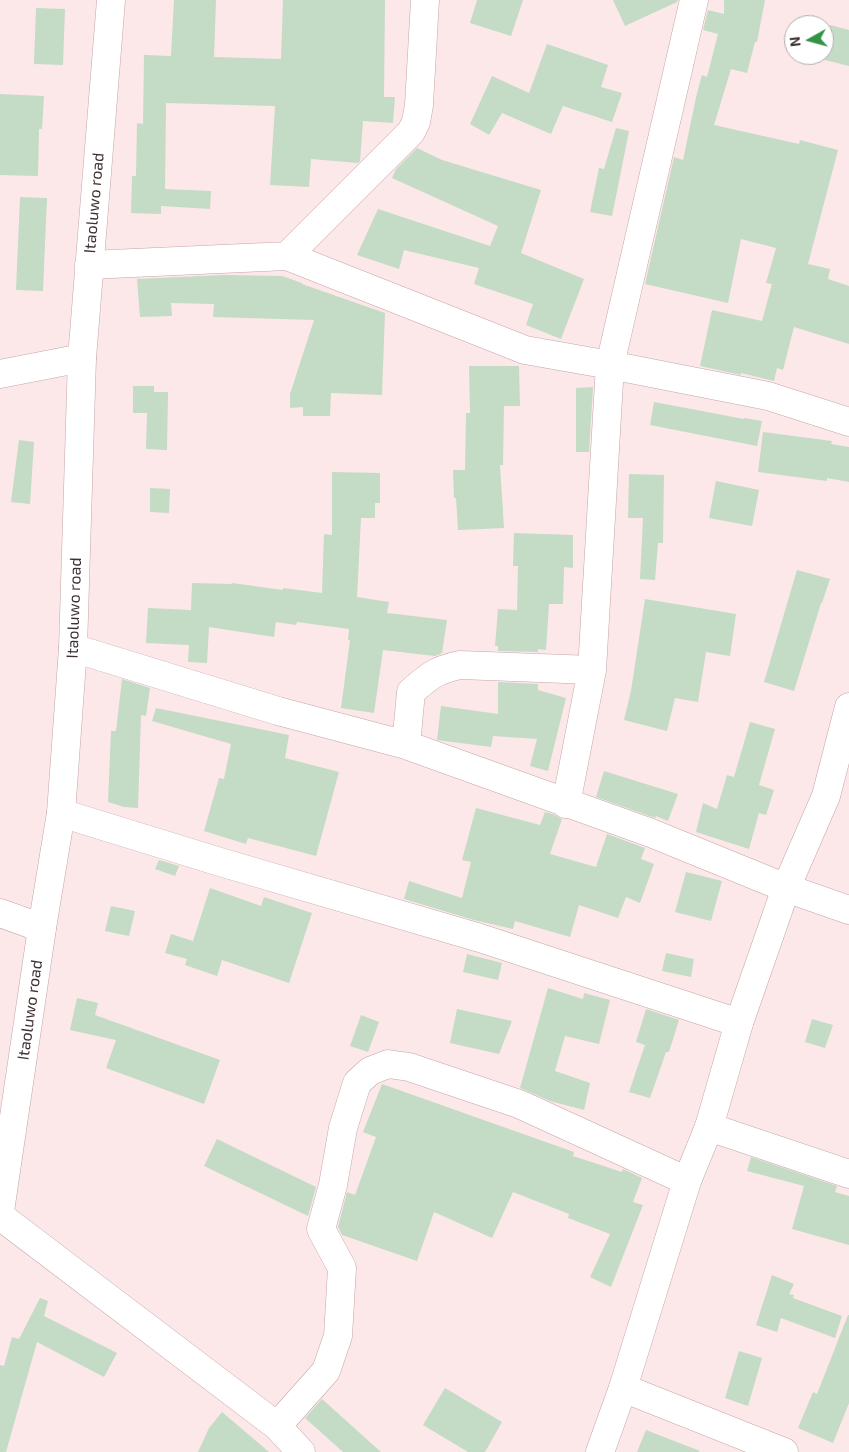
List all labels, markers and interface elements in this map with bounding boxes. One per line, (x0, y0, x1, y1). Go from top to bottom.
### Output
north arrow (784, 15, 834, 65)
text: N (786, 36, 804, 48)
street label: Itaoluwo road (80, 152, 108, 254)
street label: Itaoluwo road (63, 557, 85, 659)
street label: Itaoluwo road (13, 959, 47, 1061)

